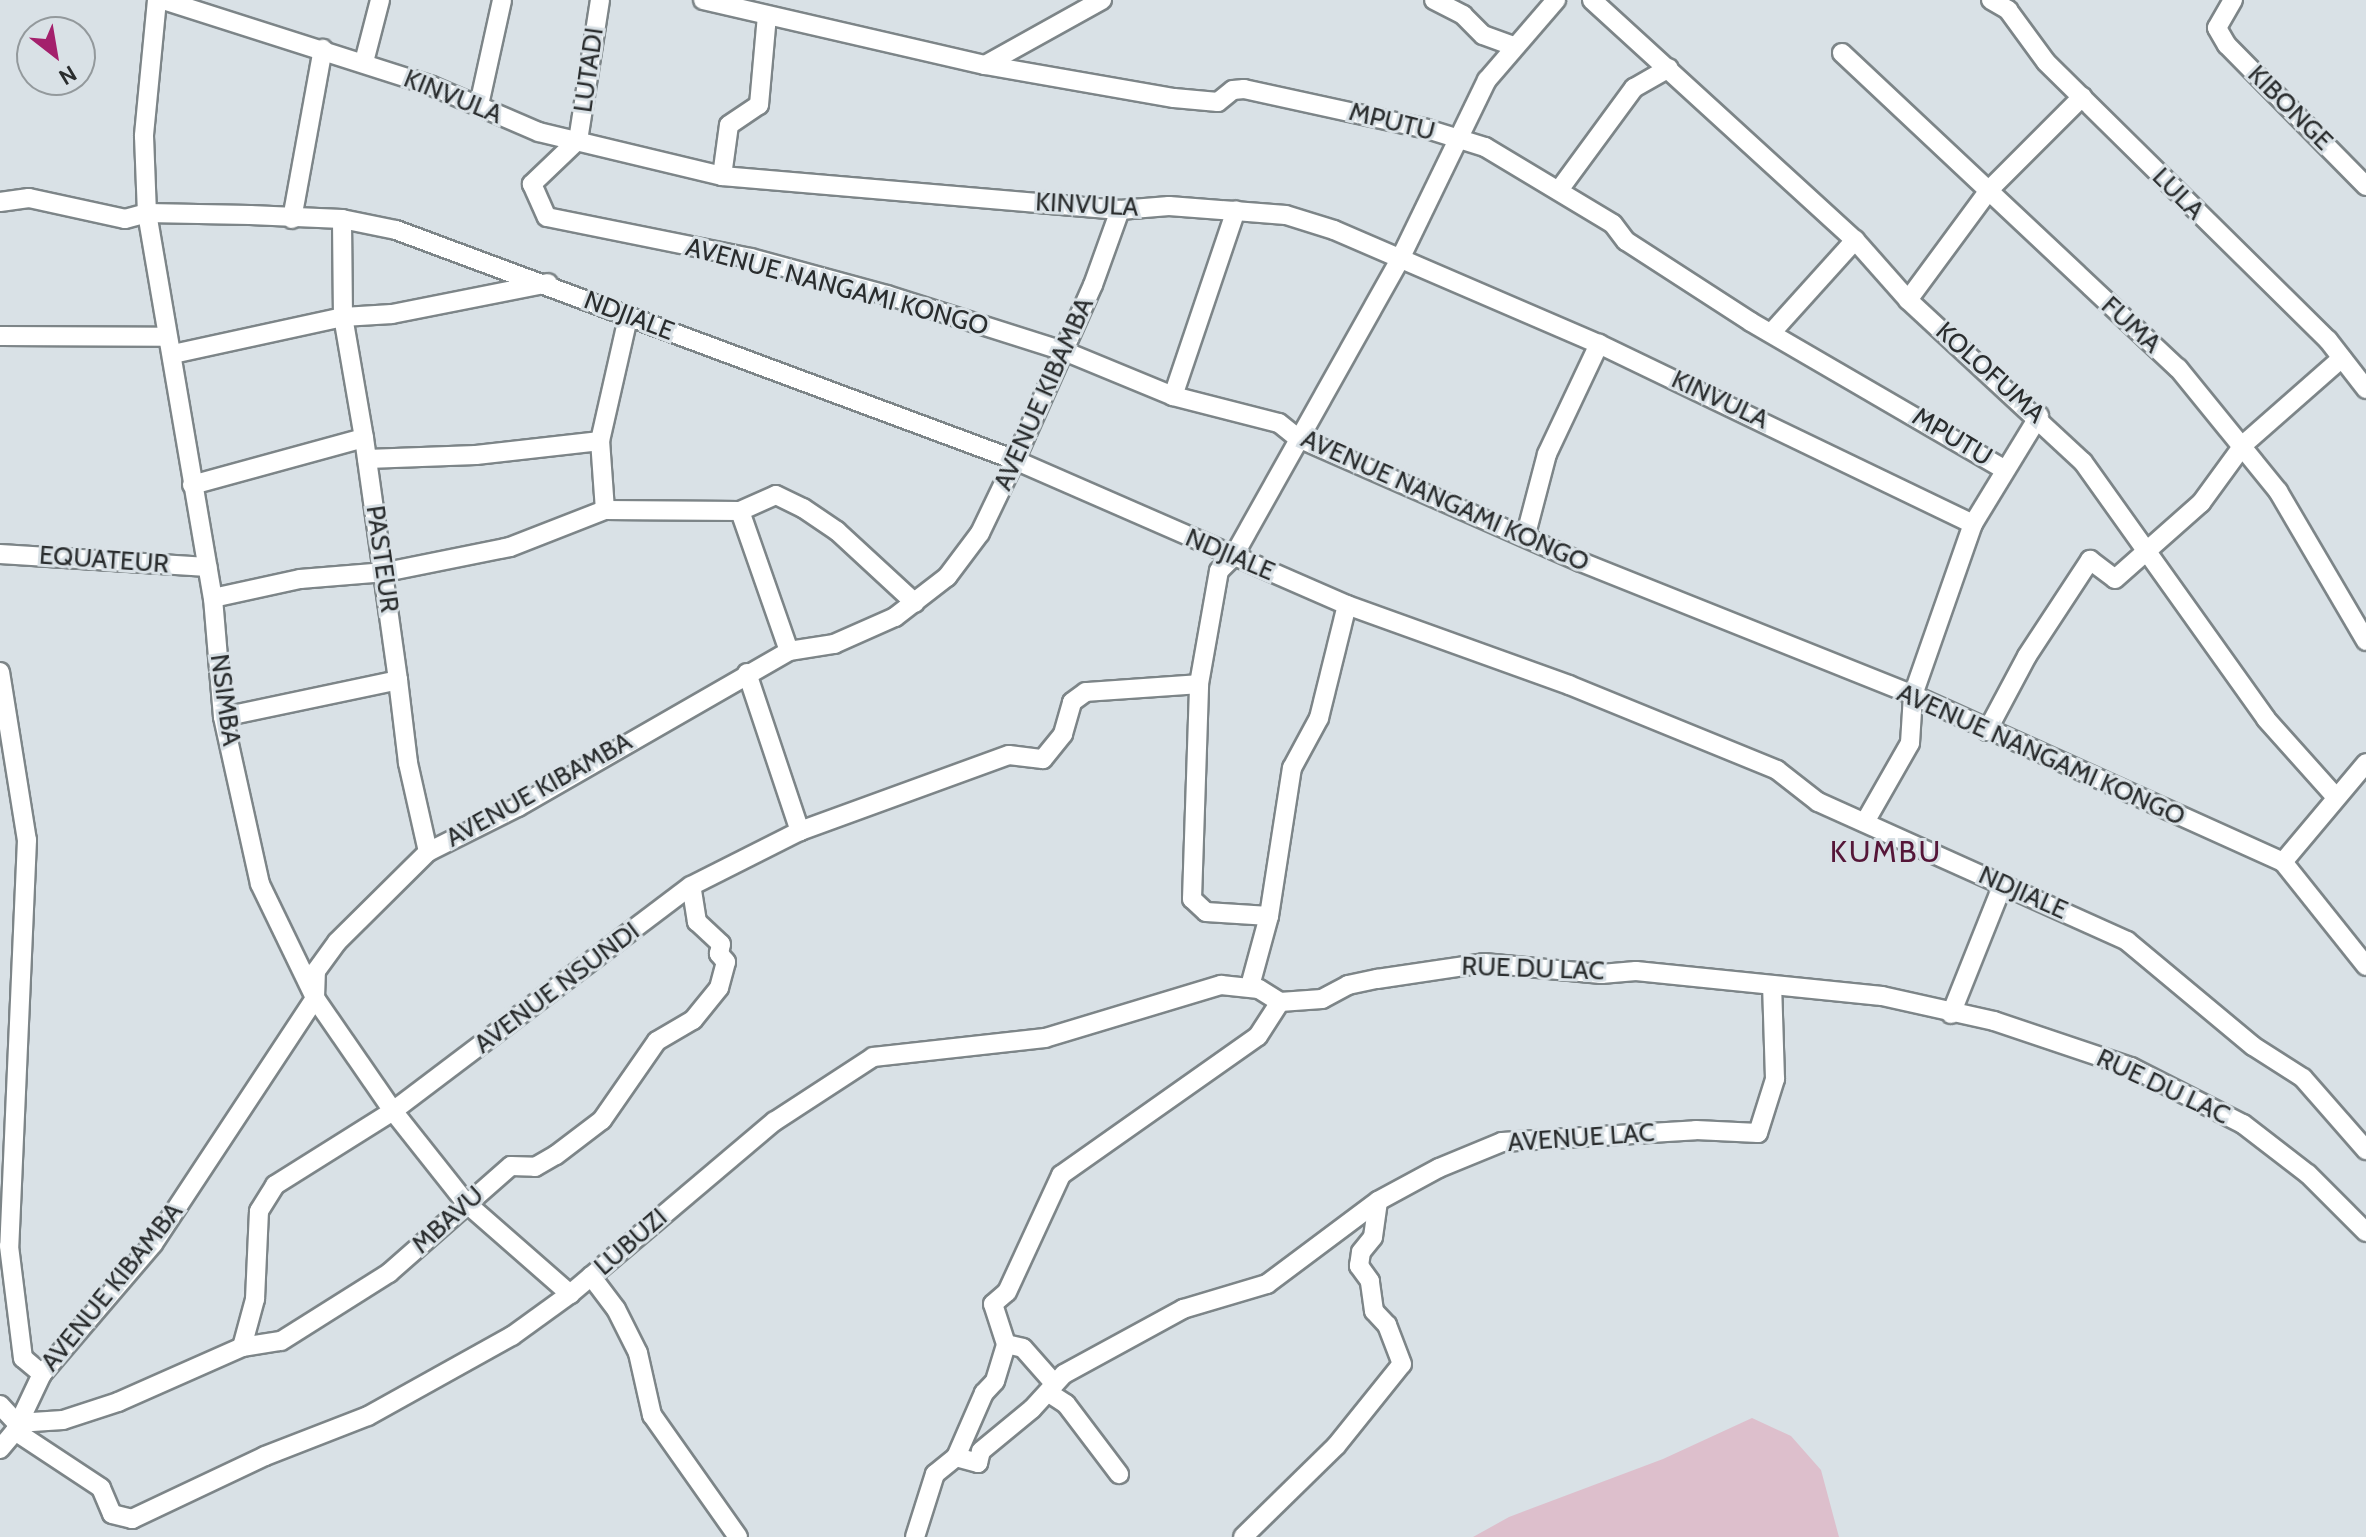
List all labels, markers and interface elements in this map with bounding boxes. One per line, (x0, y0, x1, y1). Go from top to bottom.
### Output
north arrow (16, 16, 96, 96)
street label: LUTADI (568, 26, 610, 114)
street label: KIBONGE (2241, 59, 2339, 157)
text: N (54, 60, 81, 91)
street label: KINVULA (399, 63, 507, 131)
street label: MPUTU (1346, 96, 1438, 148)
street label: LULA (2146, 162, 2210, 226)
street label: KINVULA (1035, 187, 1139, 223)
street label: AVENUE NANGAMI KONGO (682, 232, 992, 342)
street label: NDJIALE (580, 285, 678, 347)
street label: FUMA (2095, 290, 2167, 360)
street label: AVENUE KIBAMBA (987, 293, 1101, 495)
street label: KOLOFUMA (1929, 316, 2051, 430)
street label: KINVULA (1667, 364, 1773, 436)
street label: MPUTU (1907, 401, 1997, 473)
street label: AVENUE NANGAMI KONGO (1296, 423, 1594, 579)
street label: PASTEUR (359, 503, 405, 615)
street label: NDJIALE (1181, 522, 1279, 588)
street label: EQUATEUR (38, 540, 170, 580)
street label: NSIMBA (203, 652, 247, 748)
street label: AVENUE NANGAMI KONGO (1892, 677, 2190, 833)
street label: AVENUE KIBAMBA (441, 726, 637, 854)
district label: KUMBU (1830, 834, 1942, 870)
street label: NDJIALE (1974, 860, 2072, 926)
street label: AVENUE NSUNDI (468, 916, 646, 1060)
street label: RUE DU LAC (1461, 951, 1605, 987)
street label: RUE DU LAC (2092, 1043, 2234, 1131)
street label: AVENUE LAC (1507, 1117, 1655, 1159)
street label: MBAVU (406, 1180, 490, 1260)
street label: AVENUE KIBAMBA (34, 1196, 190, 1378)
street label: LUBUZI (588, 1202, 674, 1282)

